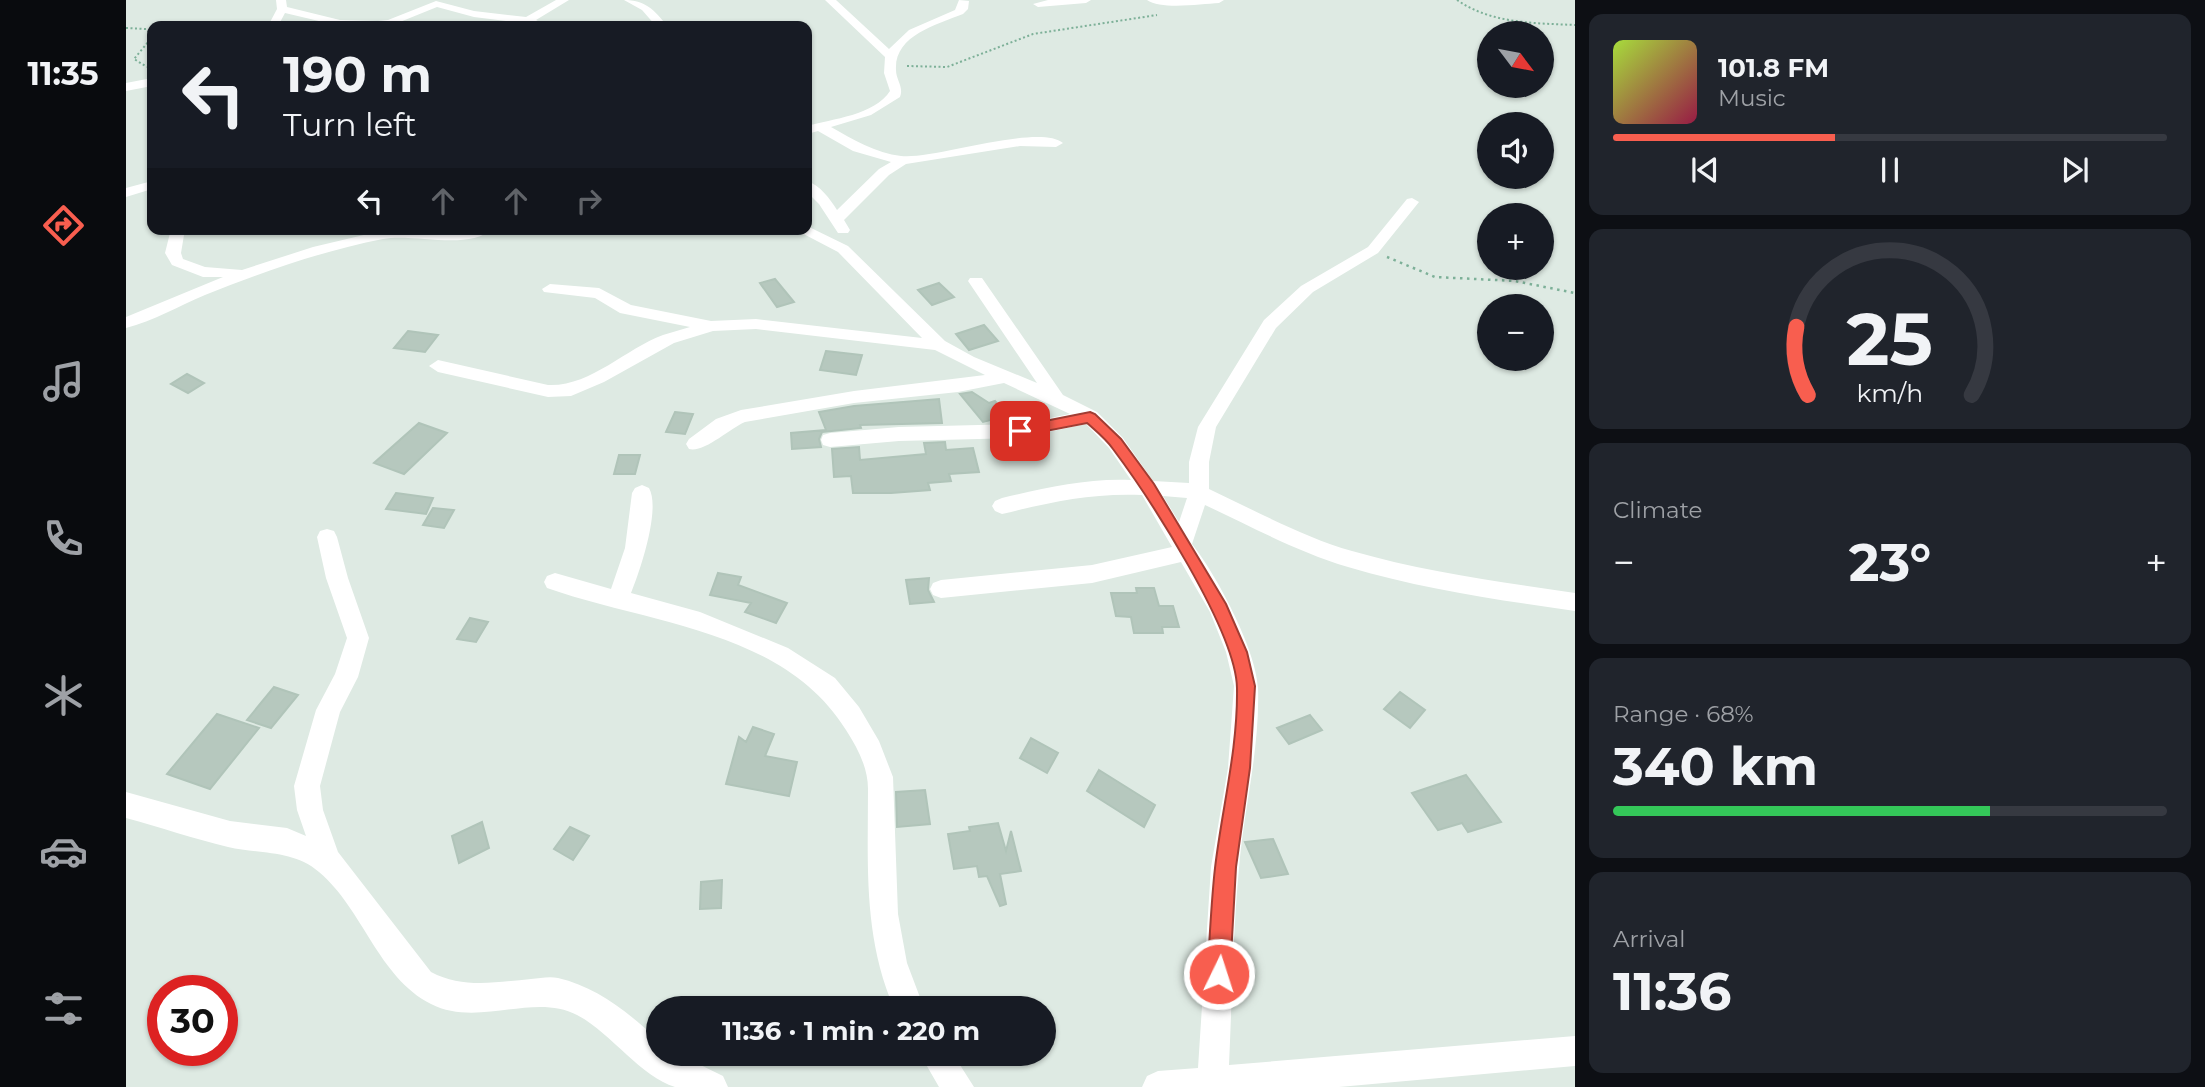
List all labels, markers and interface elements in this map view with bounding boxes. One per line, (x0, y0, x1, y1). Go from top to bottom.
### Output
north arrow (1477, 21, 1554, 98)
map controls (1477, 21, 1554, 371)
text: 190 m (283, 45, 432, 104)
icon: left (168, 49, 259, 140)
text: 101.8 FM (1718, 52, 1829, 84)
text: 11:35 (27, 54, 99, 93)
text: Music (1718, 84, 1786, 112)
text: Turn left (283, 105, 417, 144)
button: sound (1477, 112, 1554, 189)
icon: previous (1686, 151, 1724, 189)
icon: pause (1871, 151, 1909, 189)
icon: next (2056, 151, 2094, 189)
icon: left (351, 182, 389, 220)
icon: ahead (424, 182, 462, 220)
icon: ahead (497, 182, 535, 220)
icon: right (570, 182, 608, 220)
icon: directions (39, 201, 88, 250)
button: + (1477, 203, 1554, 280)
button: − (1477, 294, 1554, 371)
text: 25 (1847, 295, 1933, 383)
icon: music (39, 357, 88, 406)
text: km/h (1857, 378, 1923, 408)
pin (990, 401, 1050, 461)
icon: arrive (1001, 412, 1039, 450)
text: Climate (1613, 496, 1702, 524)
icon: phone (39, 514, 88, 563)
text: 23° (1849, 531, 1931, 594)
text: − (1613, 539, 1635, 586)
text: + (2145, 539, 2167, 586)
icon: climate (39, 671, 88, 720)
text: Range · 68% (1613, 700, 1754, 728)
text: 340 km (1613, 735, 1818, 798)
icon: car (39, 827, 88, 876)
text: Arrival (1613, 925, 1686, 953)
position arrow (1182, 937, 1256, 1011)
text: 11:36 (1613, 960, 1731, 1023)
speed limit sign: 30 (147, 975, 238, 1066)
icon: filters (39, 984, 88, 1033)
text: 11:36 · 1 min · 220 m (722, 1015, 980, 1047)

